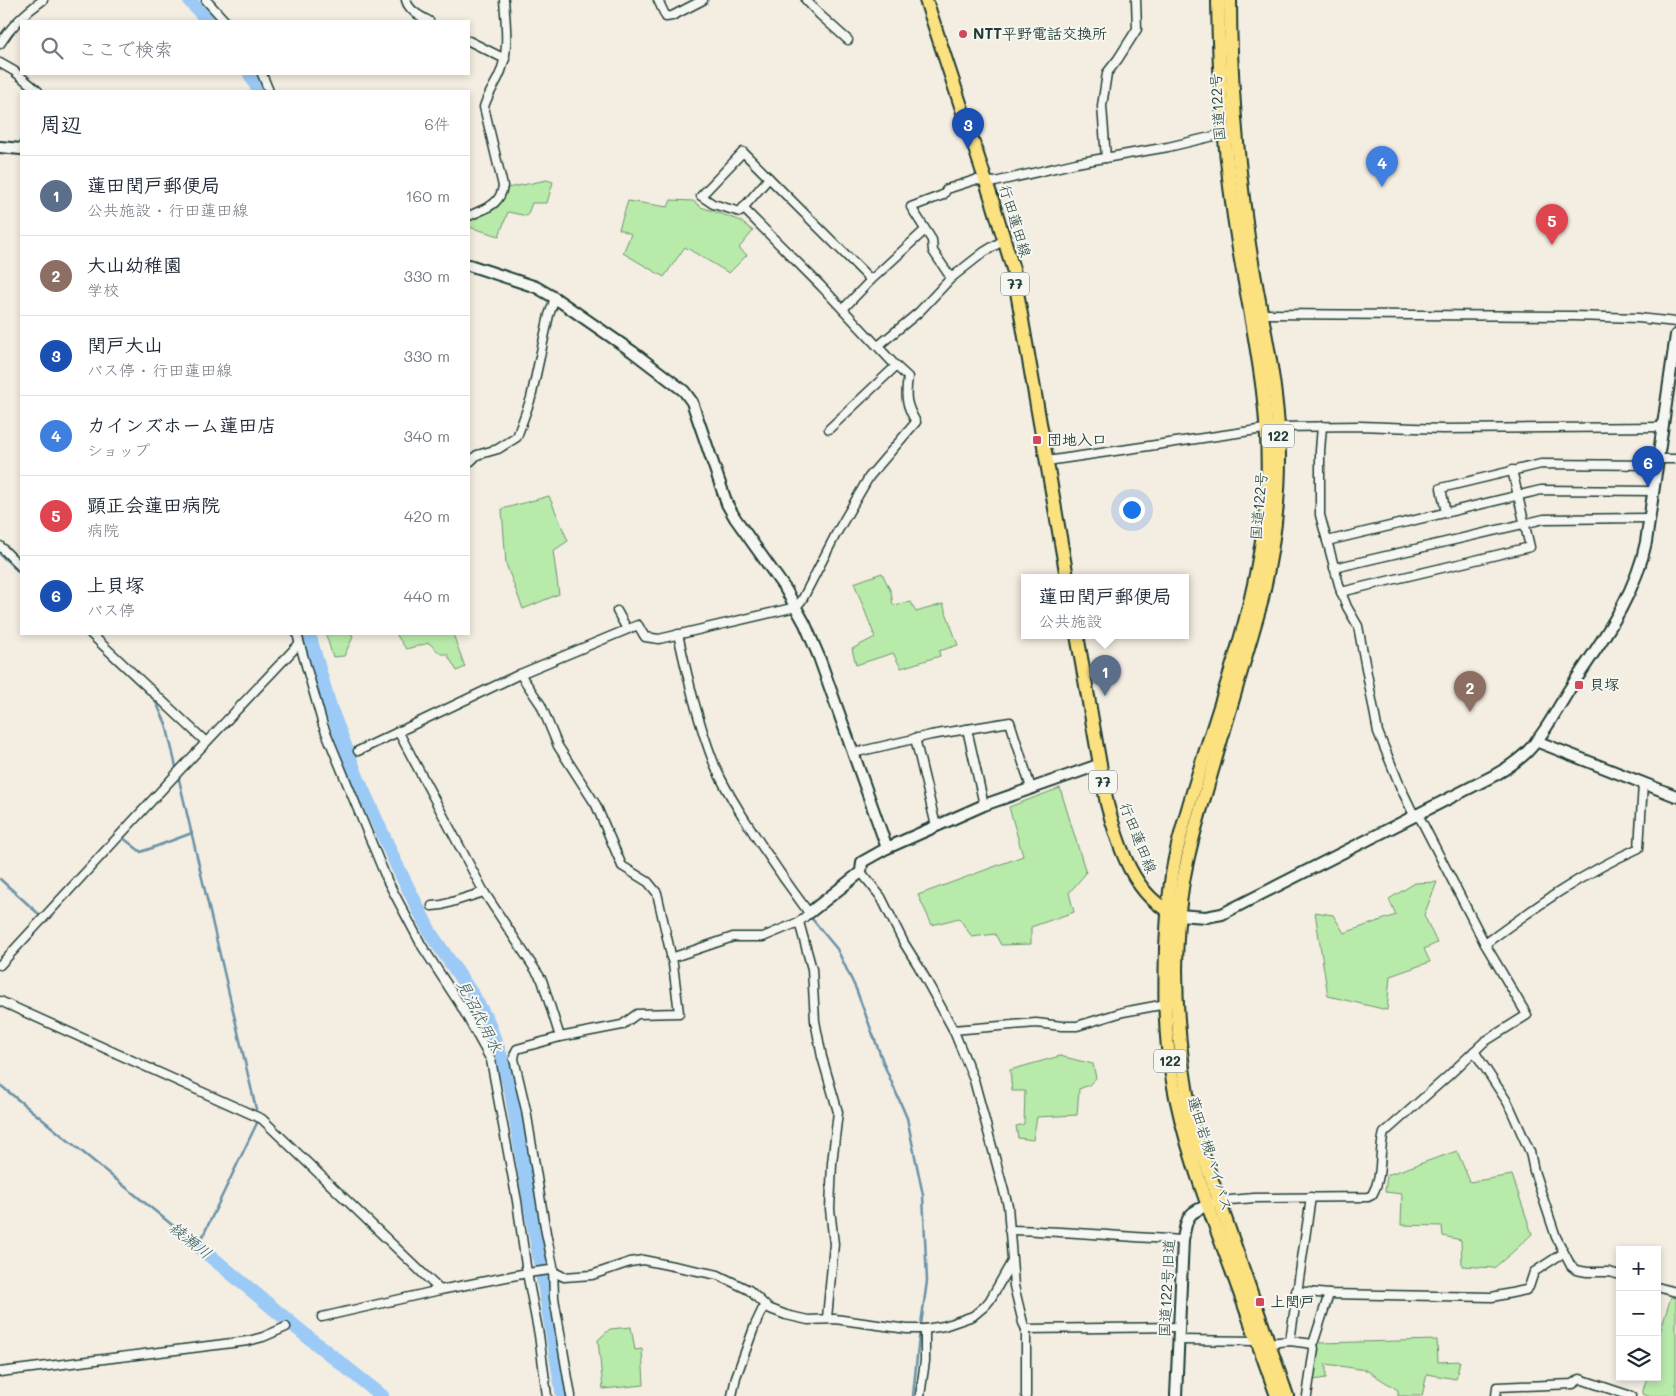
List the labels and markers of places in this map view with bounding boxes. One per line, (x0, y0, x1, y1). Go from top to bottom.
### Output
place label: NTT平野電話交換所 (973, 23, 1107, 43)
marker: NTT平野電話交換所 (957, 28, 969, 40)
pin: 3 (952, 108, 984, 149)
pin: 4 (1366, 146, 1398, 187)
pin: 5 (1536, 204, 1568, 245)
place label: 団地入口 (1047, 429, 1107, 449)
marker: 団地入口 (1031, 434, 1043, 446)
pin: 6 (1632, 446, 1664, 487)
pin: 1 (1089, 655, 1121, 696)
pin: 2 (1454, 671, 1486, 712)
place label: 貝塚 (1589, 674, 1619, 694)
marker: 貝塚 (1573, 679, 1585, 691)
place label: 上閏戸 (1270, 1291, 1315, 1311)
marker: 上閏戸 (1254, 1296, 1266, 1308)

